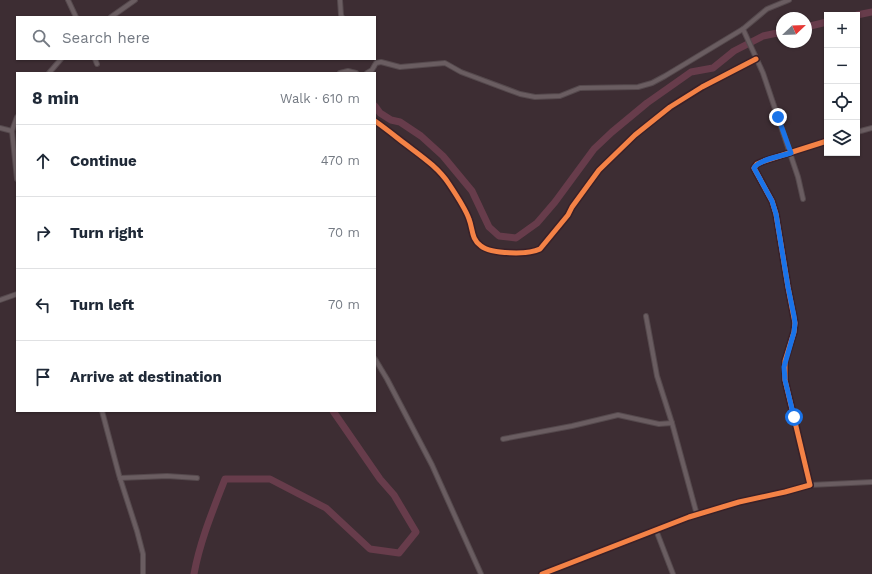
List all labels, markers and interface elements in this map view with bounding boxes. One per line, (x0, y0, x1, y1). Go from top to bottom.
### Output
north arrow (776, 12, 812, 48)
map controls (824, 12, 860, 156)
button: + (824, 12, 860, 48)
search box (16, 16, 376, 60)
icon: search (30, 27, 52, 49)
text: Search here (62, 29, 150, 47)
button: − (824, 48, 860, 84)
button: locate (824, 84, 860, 120)
text: 8 min (32, 88, 79, 108)
text: Walk · 610 m (280, 91, 360, 106)
route end (769, 108, 787, 126)
button: layers (824, 120, 860, 156)
icon: ahead (32, 150, 54, 172)
text: Continue (70, 152, 137, 170)
text: 470 m (321, 153, 360, 168)
icon: right (32, 222, 54, 244)
text: Turn right (70, 224, 143, 242)
text: 70 m (328, 225, 360, 240)
icon: left (32, 294, 54, 316)
text: Turn left (70, 296, 134, 314)
text: 70 m (328, 297, 360, 312)
icon: arrive (32, 366, 54, 388)
text: Arrive at destination (70, 368, 222, 386)
route start (785, 408, 803, 426)

